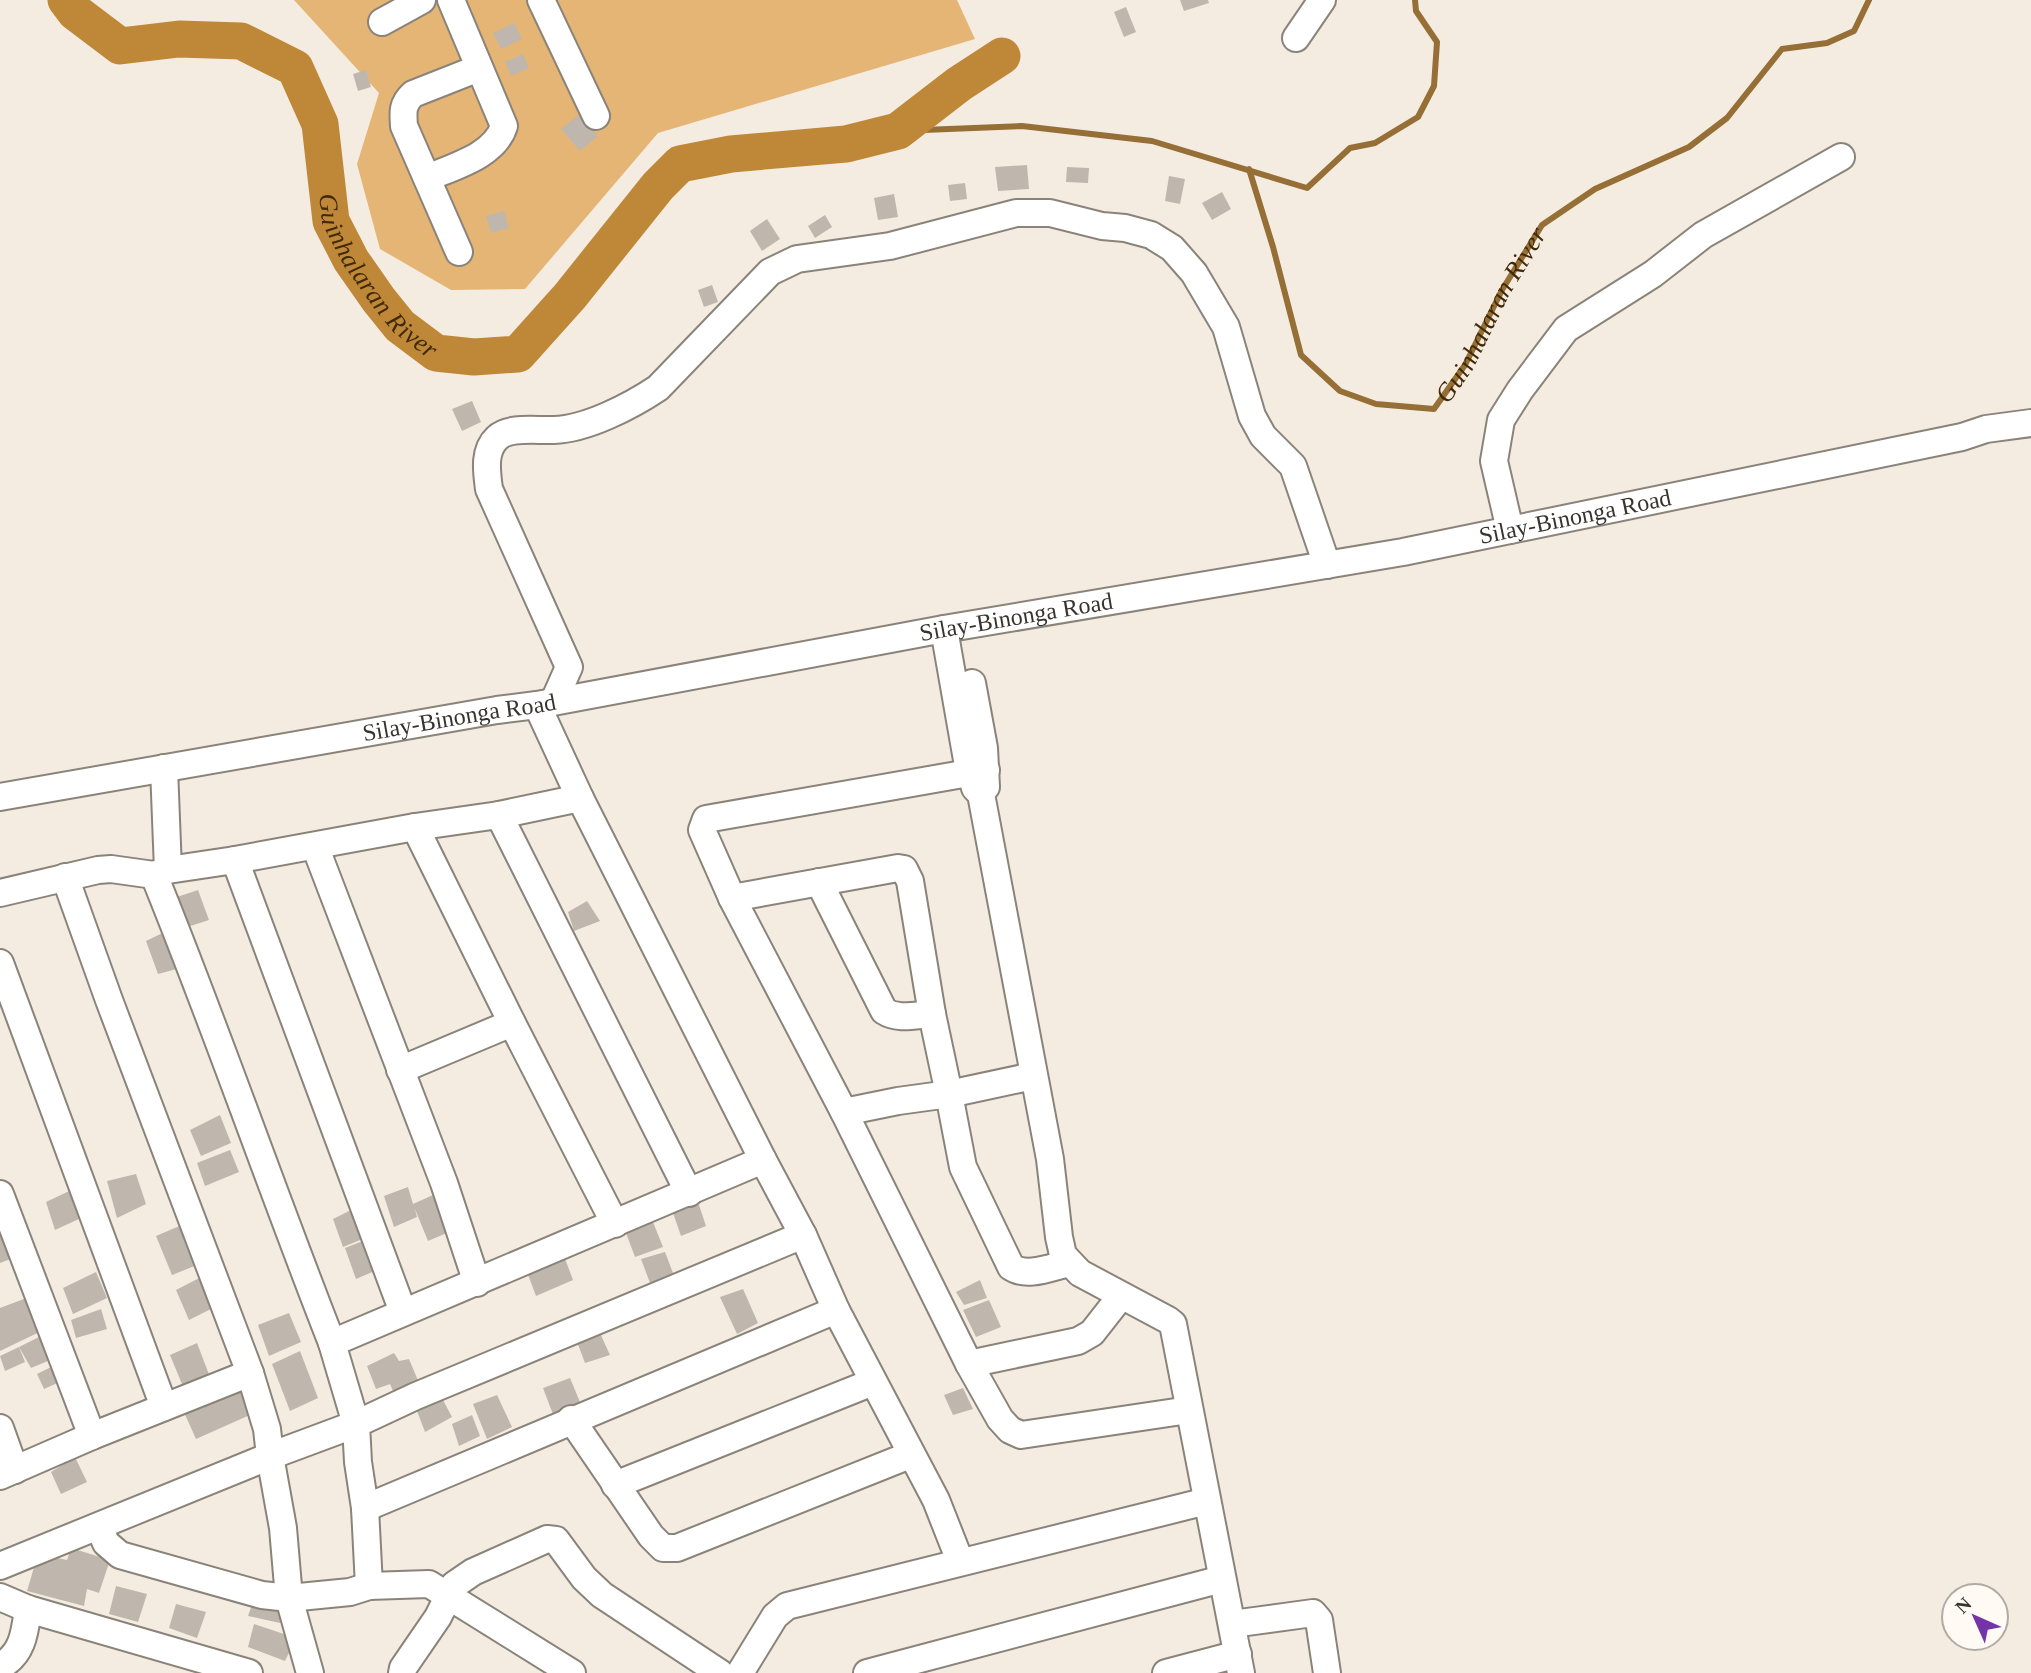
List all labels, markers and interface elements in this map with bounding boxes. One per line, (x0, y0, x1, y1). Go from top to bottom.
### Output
water label: Guinhalaran River (313, 192, 444, 365)
water label: Guinhalaran River (1429, 221, 1553, 408)
street label: Silay-Binonga Road (1477, 484, 1673, 549)
street label: Silay-Binonga Road (917, 588, 1115, 646)
street label: Silay-Binonga Road (361, 689, 558, 746)
north arrow (1940, 1582, 2010, 1652)
text: N (1951, 1593, 1976, 1618)

